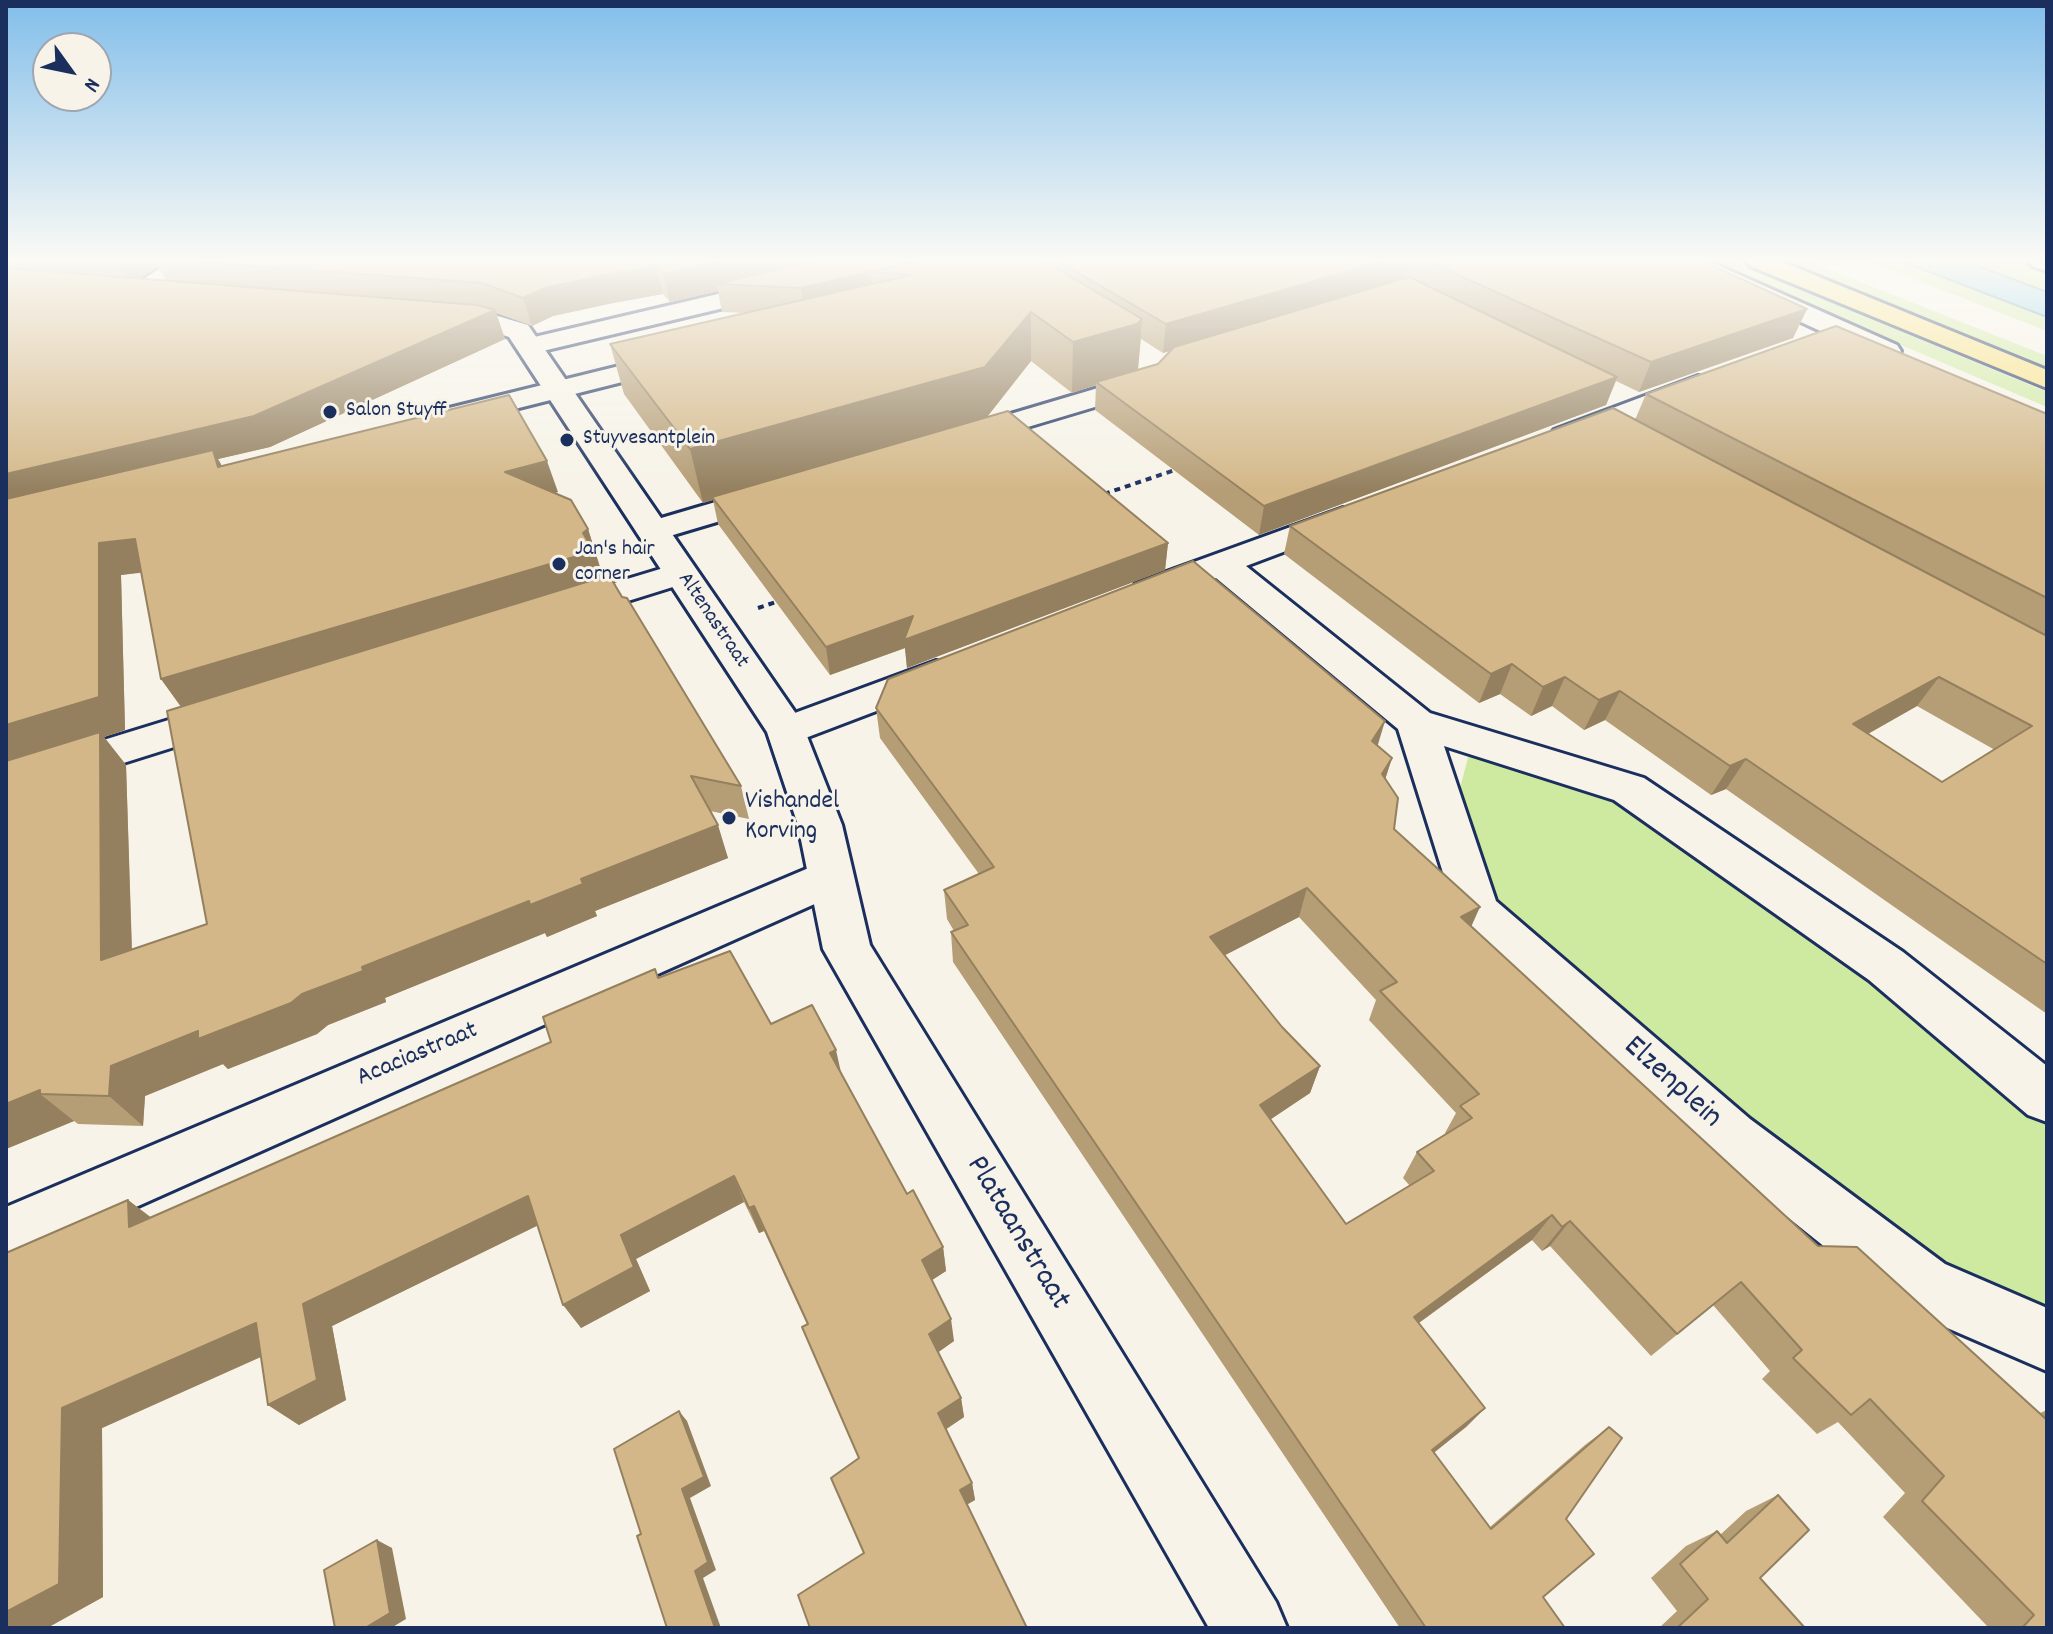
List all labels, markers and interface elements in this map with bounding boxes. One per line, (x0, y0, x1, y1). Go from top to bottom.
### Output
north arrow (32, 32, 112, 112)
text: N (75, 71, 107, 97)
place label: Salon Stuyff (346, 399, 447, 425)
marker: Salon Stuyff (321, 403, 339, 421)
place label: Stuyvesantplein (583, 427, 715, 453)
marker: Stuyvesantplein (558, 431, 576, 449)
place label: Jan's hair corner (575, 538, 655, 590)
marker: Jan's hair corner (550, 555, 568, 573)
street label: Altenastraat (670, 568, 754, 674)
place label: Vishandel Korving (745, 787, 839, 848)
marker: Vishandel Korving (720, 809, 738, 827)
street label: Acaciastraat (353, 1017, 483, 1095)
street label: Elzenplein (1613, 1029, 1729, 1139)
street label: Plataanstraat (955, 1150, 1077, 1318)

